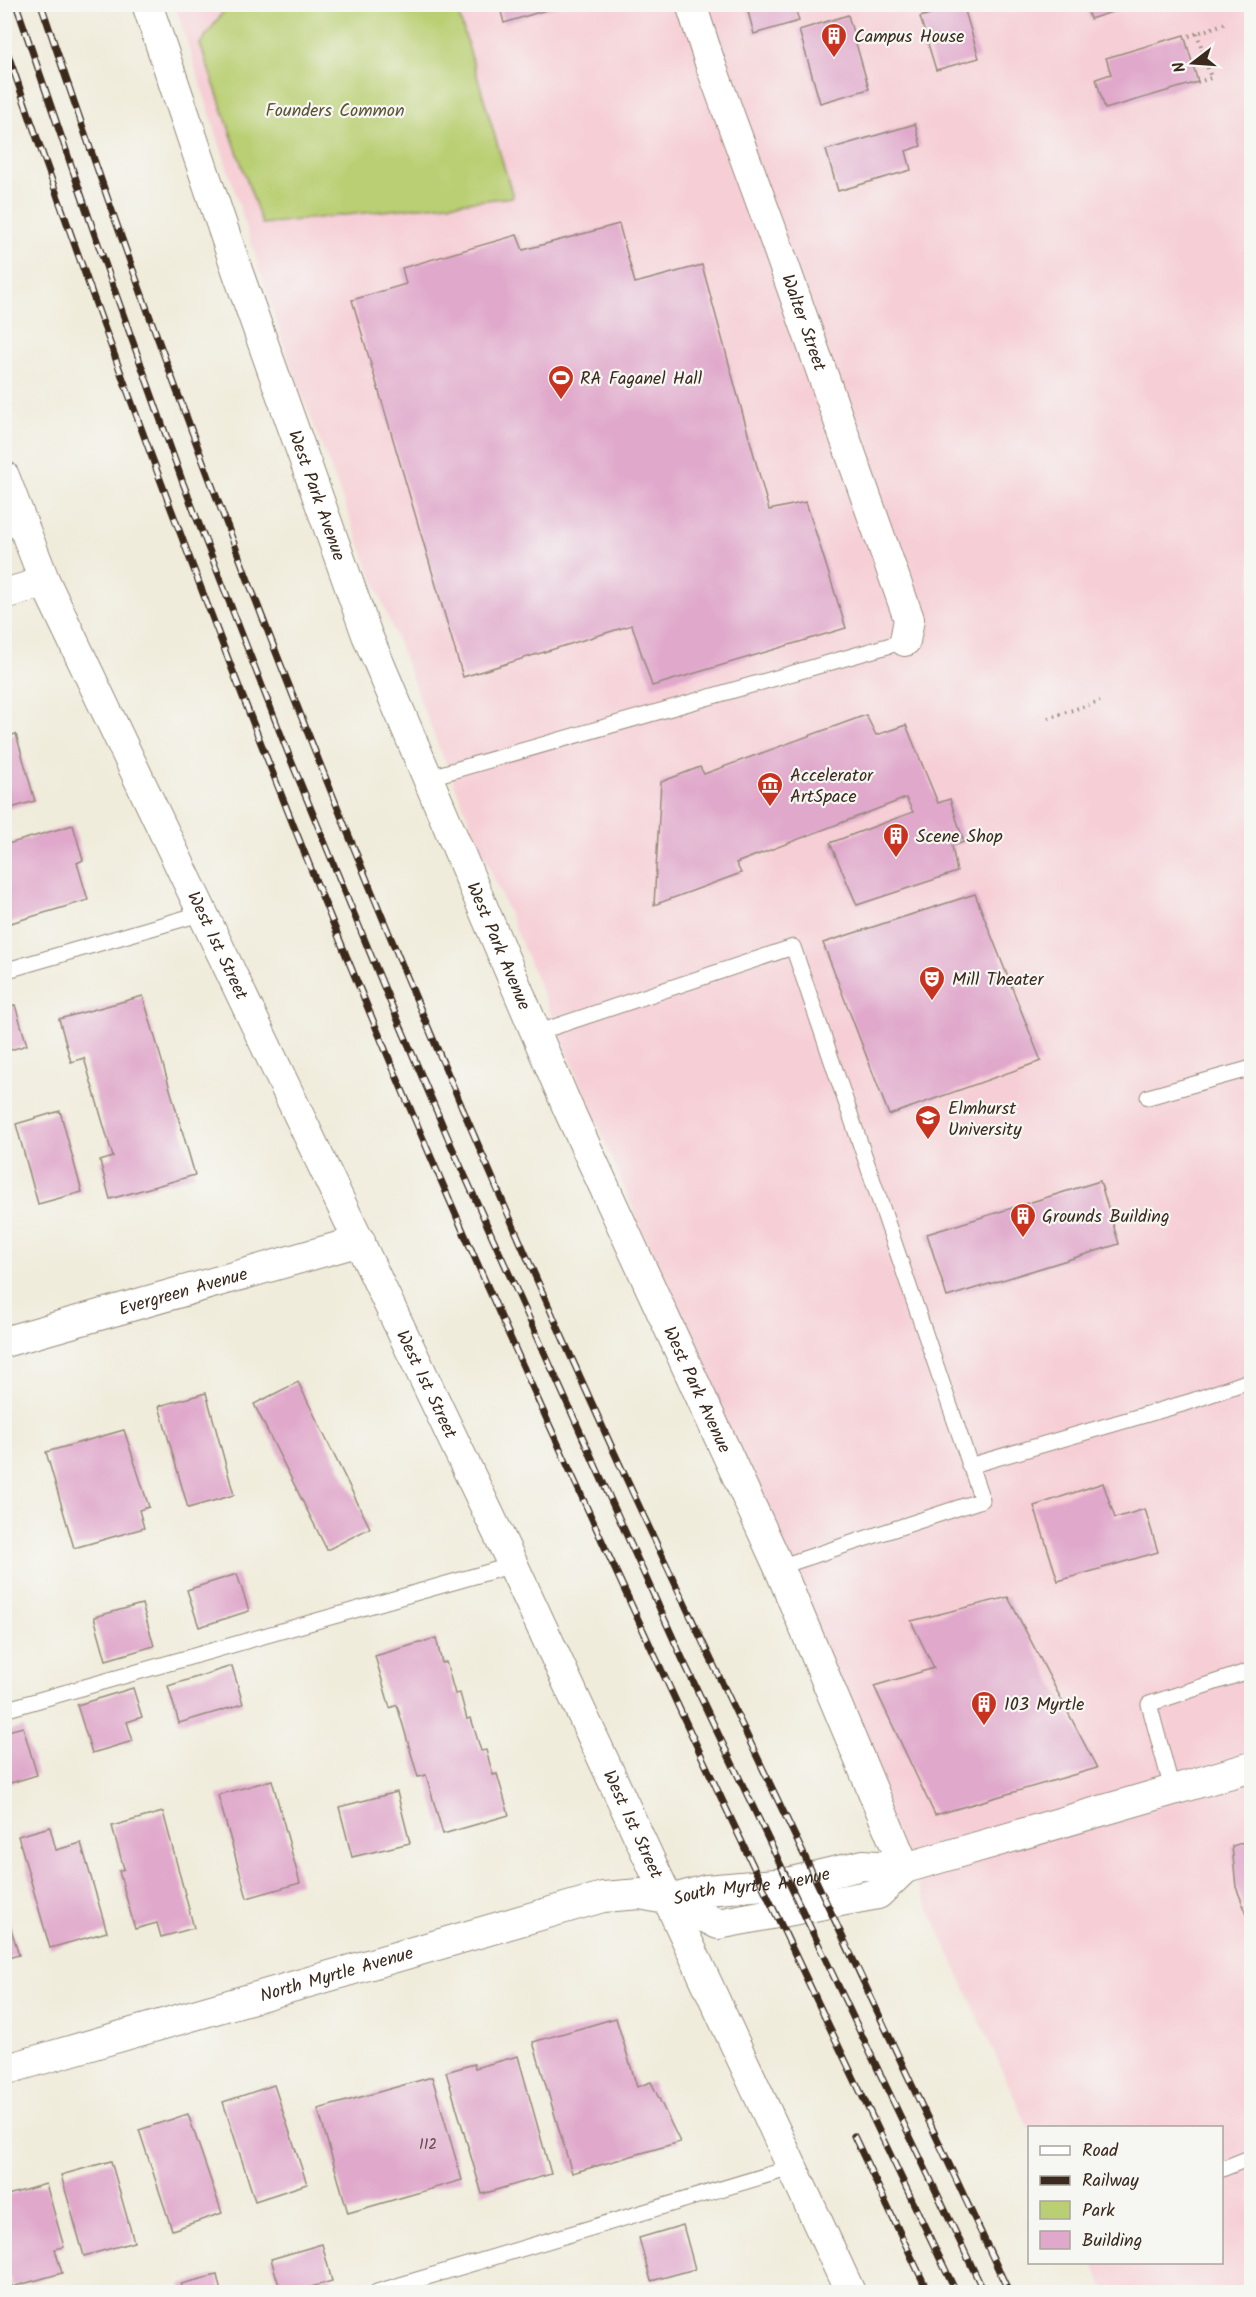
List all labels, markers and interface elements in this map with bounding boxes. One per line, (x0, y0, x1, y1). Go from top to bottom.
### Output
building icon: Campus House (819, 21, 849, 59)
place label: Campus House (854, 23, 964, 52)
north arrow (1163, 33, 1223, 93)
text: N (1167, 58, 1194, 75)
park label: Founders Common (265, 97, 405, 126)
street label: Walter Street (772, 271, 834, 376)
sports icon: RA Faganel Hall (546, 363, 576, 401)
place label: RA Faganel Hall (580, 365, 703, 394)
street label: West Park Avenue (279, 426, 352, 565)
place label: Accelerator ArtSpace (790, 762, 874, 812)
museum icon: Accelerator ArtSpace (755, 770, 785, 808)
building icon: Scene Shop (881, 821, 911, 859)
place label: Scene Shop (916, 823, 1003, 852)
street label: West Park Avenue (458, 878, 538, 1015)
street label: West 1st Street (178, 887, 255, 1006)
theatre icon: Mill Theater (917, 964, 947, 1002)
place label: Mill Theater (952, 966, 1044, 995)
place label: Elmhurst University (948, 1095, 1022, 1145)
school or university icon: Elmhurst University (913, 1103, 943, 1141)
building icon: Grounds Building (1008, 1201, 1038, 1239)
place label: Grounds Building (1042, 1203, 1169, 1232)
street label: Evergreen Avenue (115, 1261, 251, 1325)
street label: West Park Avenue (654, 1322, 738, 1458)
street label: West 1st Street (387, 1326, 464, 1445)
building icon: 103 Myrtle (969, 1689, 999, 1727)
place label: 103 Myrtle (1004, 1691, 1084, 1720)
street label: West 1st Street (594, 1765, 670, 1885)
street label: South Myrtle Avenue (670, 1860, 833, 1915)
street label: North Myrtle Avenue (257, 1940, 417, 2011)
legend (1028, 2126, 1223, 2264)
house number: 112 (419, 2133, 437, 2157)
text: Road (1082, 2137, 1119, 2166)
text: Railway (1082, 2167, 1139, 2196)
text: Park (1082, 2197, 1115, 2226)
text: Building (1082, 2227, 1142, 2256)

